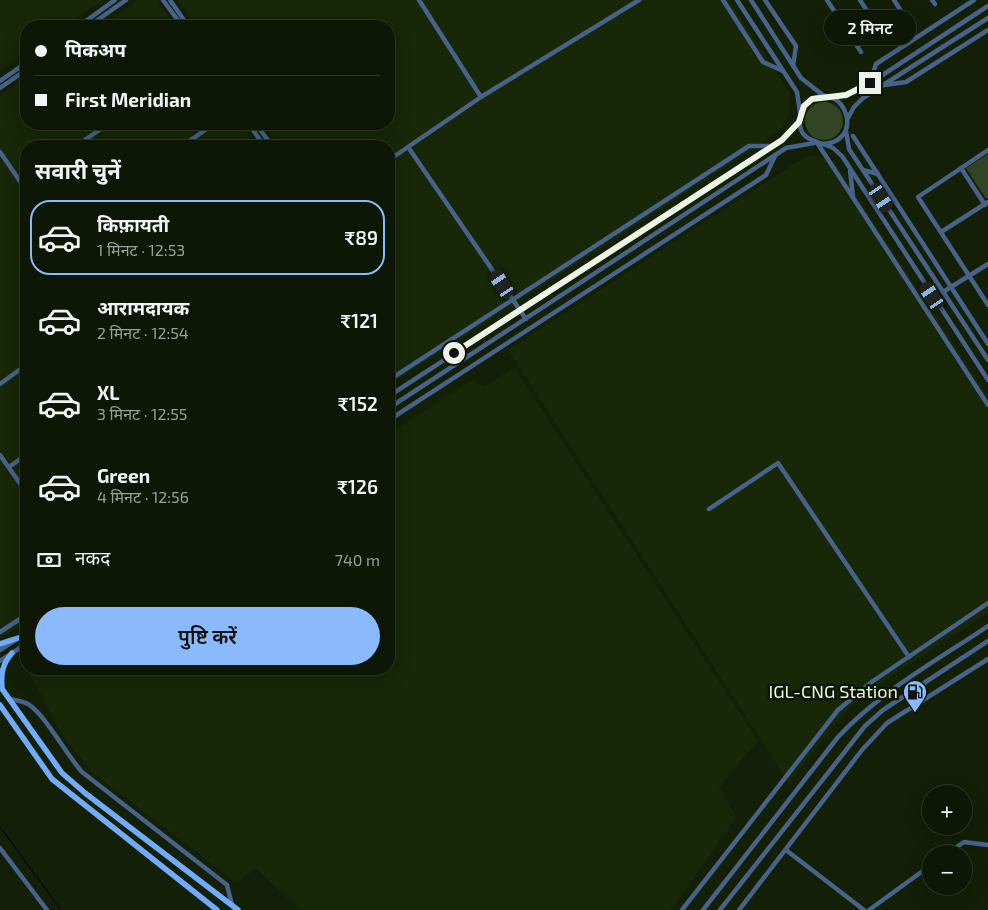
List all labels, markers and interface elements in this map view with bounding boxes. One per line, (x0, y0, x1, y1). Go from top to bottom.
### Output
callout: 2 मिनट (824, 11, 916, 46)
text: 2 मिनट (847, 18, 893, 37)
text: पिकअप (65, 38, 126, 61)
route end (859, 72, 881, 94)
text: First Meridian (65, 88, 191, 111)
text: सवारी चुनें (35, 157, 121, 183)
car (866, 181, 895, 215)
text: किफ़ायती (97, 213, 169, 236)
icon: car (37, 215, 82, 260)
text: ₹89 (344, 226, 378, 249)
text: 1 मिनट · 12:53 (97, 240, 185, 259)
car (487, 267, 516, 301)
car (917, 279, 946, 313)
text: आरामदायक (97, 296, 189, 319)
icon: car (37, 298, 82, 343)
text: ₹121 (340, 309, 378, 332)
text: 2 मिनट · 12:54 (97, 323, 189, 342)
route start (443, 342, 465, 364)
icon: car (37, 381, 82, 426)
text: XL (97, 381, 119, 404)
text: ₹152 (338, 392, 378, 415)
text: 3 मिनट · 12:55 (97, 404, 187, 423)
icon: car (37, 464, 82, 509)
text: Green (97, 464, 150, 487)
text: ₹126 (337, 475, 378, 498)
text: 4 मिनट · 12:56 (97, 487, 189, 506)
icon: cash (35, 546, 63, 574)
text: नकद (75, 546, 110, 569)
text: 740 m (335, 550, 380, 569)
button: पुष्टि करें (35, 607, 380, 665)
fuel station icon: IGL-CNG Station (902, 679, 928, 713)
place label: IGL-CNG Station (769, 680, 898, 702)
map controls (922, 785, 972, 895)
button: + (922, 785, 972, 835)
button: − (922, 845, 972, 895)

